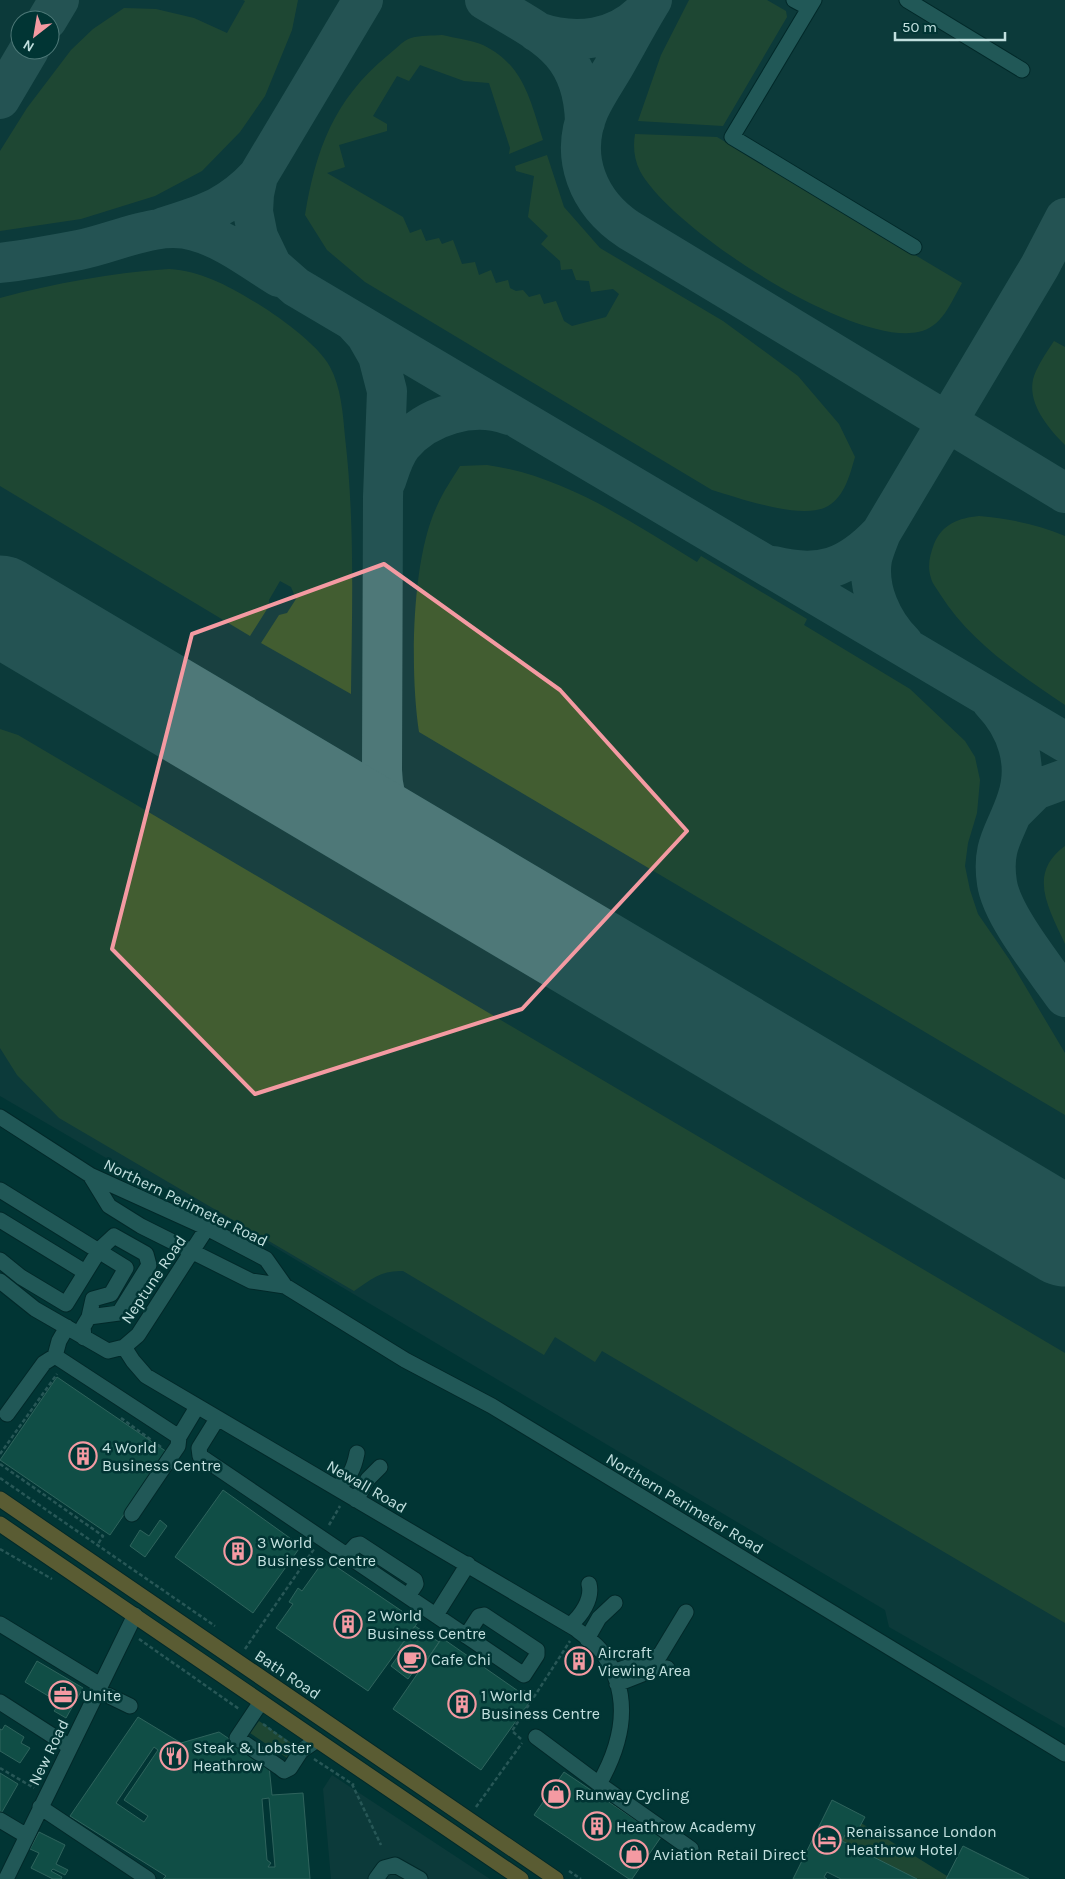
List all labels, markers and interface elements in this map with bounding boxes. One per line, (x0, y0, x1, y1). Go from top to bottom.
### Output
north arrow (10, 10, 60, 60)
scale bar (895, 10, 1005, 42)
text: 50 m (902, 18, 937, 36)
text: N (20, 36, 37, 56)
street label: Northern Perimeter Road (101, 1154, 271, 1250)
street label: Neptune Road (117, 1231, 190, 1327)
place label: 4 World Business Centre (102, 1438, 221, 1475)
building icon: 4 World Business Centre (68, 1441, 98, 1471)
street label: Northern Perimeter Road (603, 1449, 767, 1558)
street label: Newall Road (323, 1456, 410, 1517)
place label: 3 World Business Centre (257, 1533, 376, 1570)
building icon: 3 World Business Centre (223, 1536, 253, 1566)
place label: 2 World Business Centre (367, 1606, 486, 1643)
building icon: 2 World Business Centre (333, 1609, 363, 1639)
place label: Aircraft Viewing Area (598, 1643, 691, 1680)
cafe icon: Cafe Chi (397, 1644, 427, 1674)
street label: Bath Road (251, 1646, 324, 1703)
building icon: Aircraft Viewing Area (564, 1646, 594, 1676)
place label: Cafe Chi (431, 1650, 491, 1669)
office icon: Unite (48, 1680, 78, 1710)
place label: Unite (82, 1686, 121, 1705)
place label: 1 World Business Centre (481, 1686, 600, 1723)
building icon: 1 World Business Centre (447, 1689, 477, 1719)
street label: New Road (24, 1716, 73, 1788)
place label: Steak & Lobster Heathrow (193, 1738, 311, 1775)
restaurant icon: Steak & Lobster Heathrow (159, 1741, 189, 1771)
shop icon: Runway Cycling (541, 1779, 571, 1809)
place label: Runway Cycling (575, 1785, 689, 1804)
building icon: Heathrow Academy (582, 1811, 612, 1841)
place label: Heathrow Academy (616, 1817, 756, 1836)
place label: Renaissance London Heathrow Hotel (846, 1822, 997, 1859)
hotel icon: Renaissance London Heathrow Hotel (812, 1825, 842, 1855)
shop icon: Aviation Retail Direct (619, 1839, 649, 1869)
place label: Aviation Retail Direct (653, 1845, 806, 1864)

